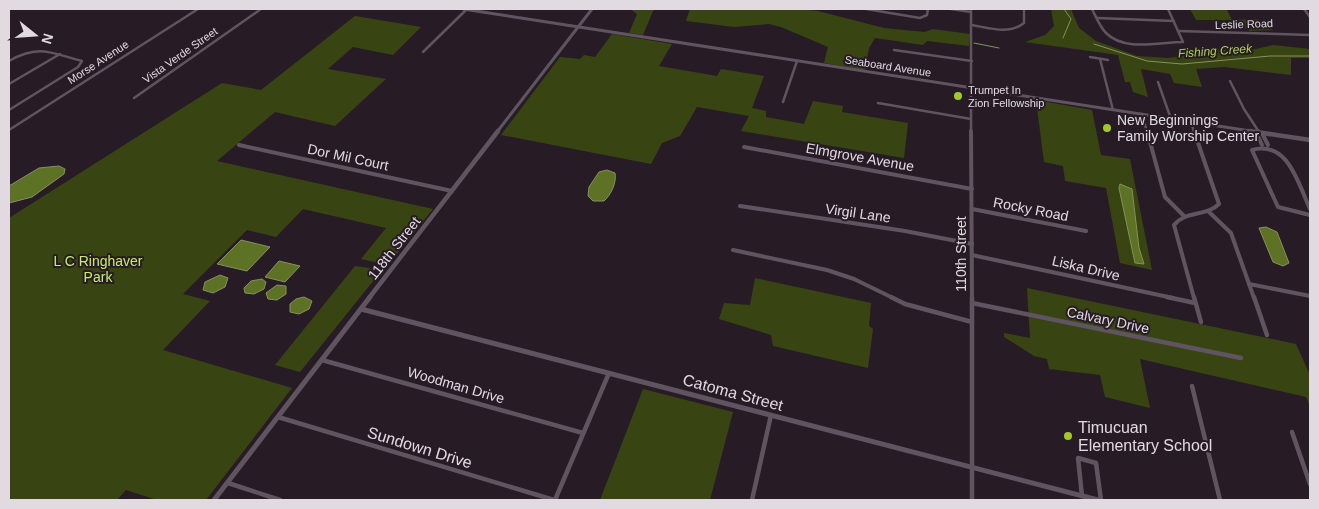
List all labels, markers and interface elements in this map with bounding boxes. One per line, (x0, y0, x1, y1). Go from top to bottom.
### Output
north arrow (10, 10, 60, 60)
street label: Leslie Road (1215, 17, 1273, 31)
street label: Vista Verde Street (140, 25, 220, 85)
text: N (38, 32, 57, 46)
street label: Morse Avenue (65, 38, 131, 86)
water label: Fishing Creek (1178, 41, 1253, 61)
street label: Seaboard Avenue (844, 53, 932, 79)
place label: Trumpet In Zion Fellowship (968, 84, 1044, 109)
marker: Trumpet In Zion Fellowship (952, 90, 964, 102)
place label: New Beginnings Family Worship Center (1117, 112, 1259, 144)
marker: New Beginnings Family Worship Center (1101, 122, 1113, 134)
street label: Elmgrove Avenue (805, 140, 916, 174)
street label: Dor Mil Court (306, 141, 390, 173)
street label: Rocky Road (992, 194, 1070, 224)
street label: Virgil Lane (824, 200, 892, 226)
street label: 118th Street (365, 213, 424, 283)
street label: 110th Street (953, 216, 969, 292)
street label: Liska Drive (1050, 252, 1122, 284)
park label: L C Ringhaver Park (54, 253, 143, 285)
street label: Calvary Drive (1065, 303, 1151, 337)
street label: Woodman Drive (406, 364, 507, 407)
street label: Catoma Street (681, 371, 785, 414)
place label: Timucuan Elementary School (1078, 419, 1212, 454)
street label: Sundown Drive (365, 423, 474, 471)
marker: Timucuan Elementary School (1062, 430, 1074, 442)

